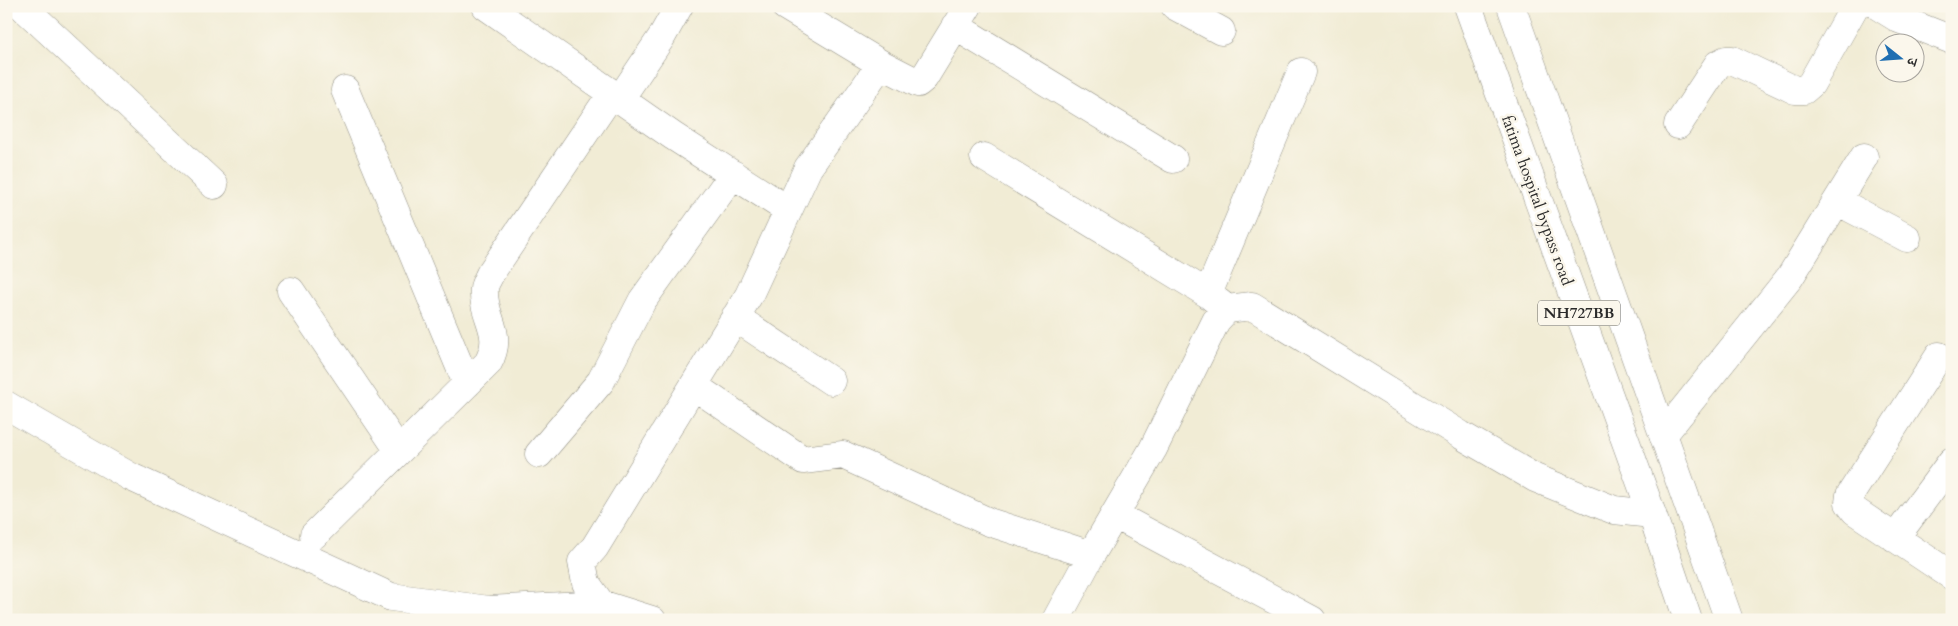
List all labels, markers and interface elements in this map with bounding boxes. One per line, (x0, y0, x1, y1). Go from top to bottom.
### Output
north arrow (1876, 32, 1926, 82)
text: उ (1902, 55, 1922, 69)
street label: fatima hospital bypass road (1496, 112, 1578, 289)
road number: NH727BB (1538, 300, 1620, 326)

